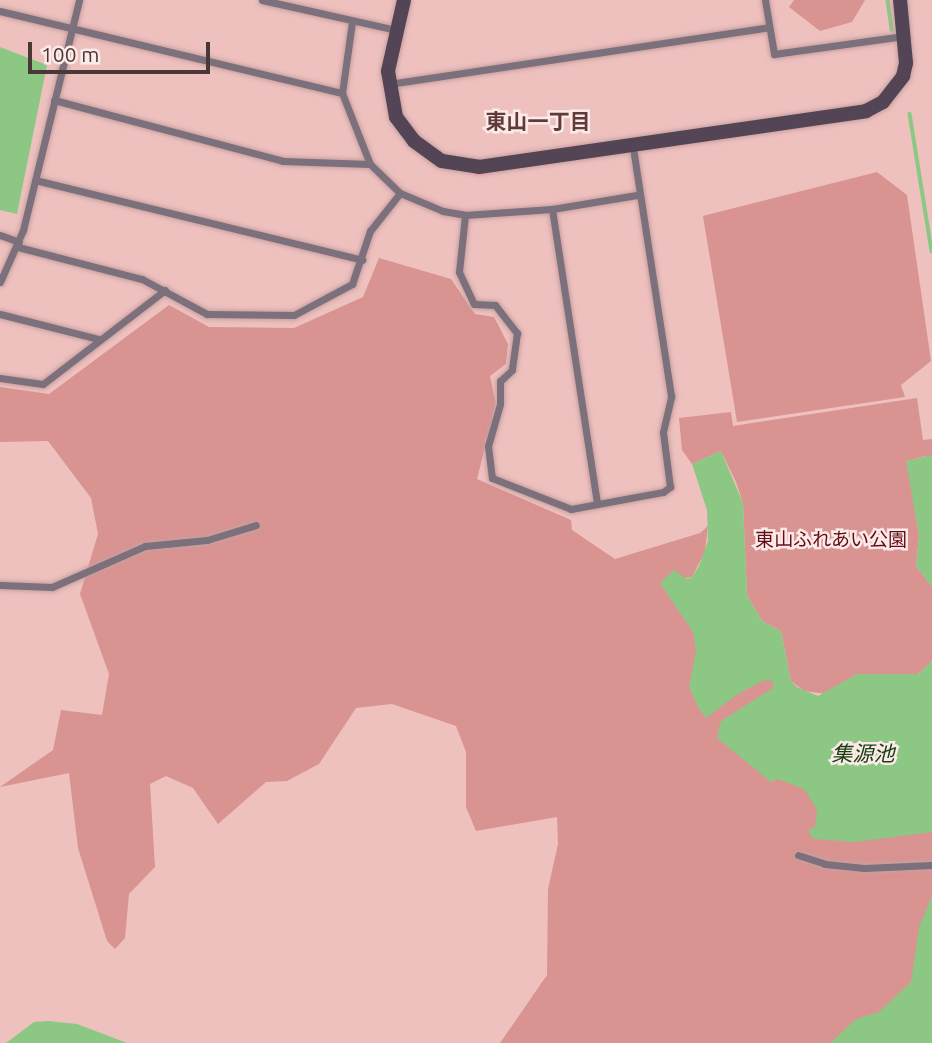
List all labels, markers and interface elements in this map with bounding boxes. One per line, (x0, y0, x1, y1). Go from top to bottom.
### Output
scale bar (32, 28, 214, 72)
text: 100 m (41, 42, 99, 66)
district label: 東山一丁目 (486, 108, 590, 134)
park label: 東山ふれあい公園 (755, 529, 907, 551)
water label: 集源池 (832, 740, 894, 766)

